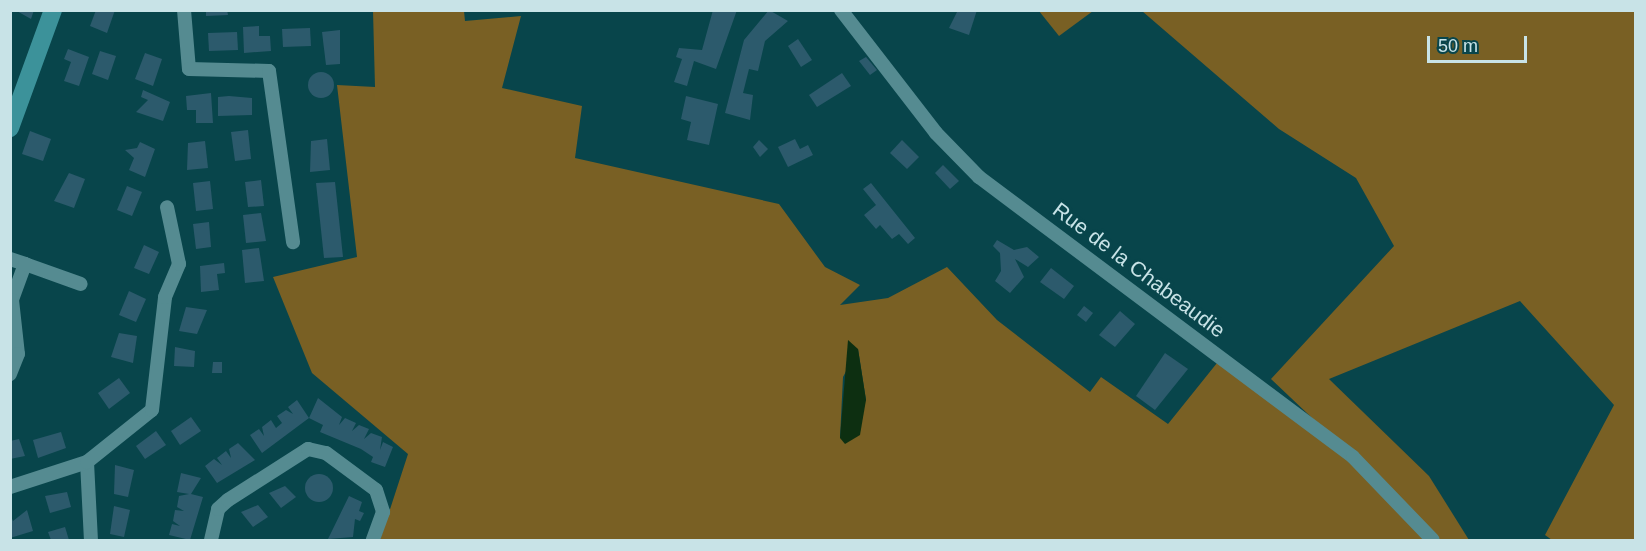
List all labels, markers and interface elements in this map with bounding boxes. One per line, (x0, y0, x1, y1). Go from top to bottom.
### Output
scale bar (1430, 24, 1530, 62)
text: 50 m (1438, 36, 1478, 56)
street label: Rue de la Chabeaudie (1048, 197, 1230, 343)

